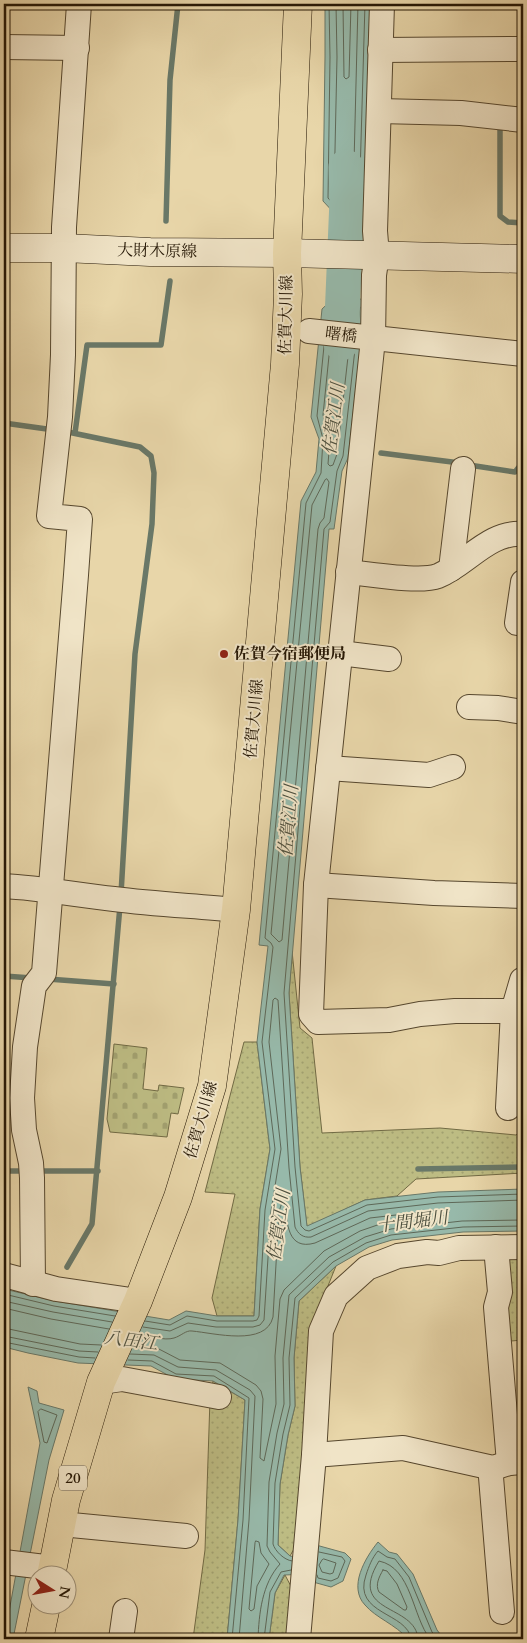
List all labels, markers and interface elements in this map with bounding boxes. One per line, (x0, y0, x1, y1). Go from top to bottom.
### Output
street label: 大財木原線 (117, 239, 197, 263)
street label: 佐賀大川線 (274, 275, 298, 355)
street label: 曙橋 (324, 322, 358, 348)
water label: 佐賀江川 (317, 380, 351, 456)
place label: 佐賀今宿郵便局 (234, 643, 346, 665)
marker: 佐賀今宿郵便局 (218, 648, 230, 660)
street label: 佐賀大川線 (240, 678, 268, 760)
water label: 佐賀江川 (273, 782, 305, 858)
street label: 佐賀大川線 (179, 1079, 223, 1161)
water label: 佐賀江川 (262, 1186, 297, 1262)
water label: 十間堀川 (375, 1205, 451, 1239)
water label: 八田江 (103, 1325, 162, 1357)
road number: 20 (59, 1466, 87, 1490)
north arrow (28, 1566, 78, 1616)
text: N (54, 1585, 75, 1600)

